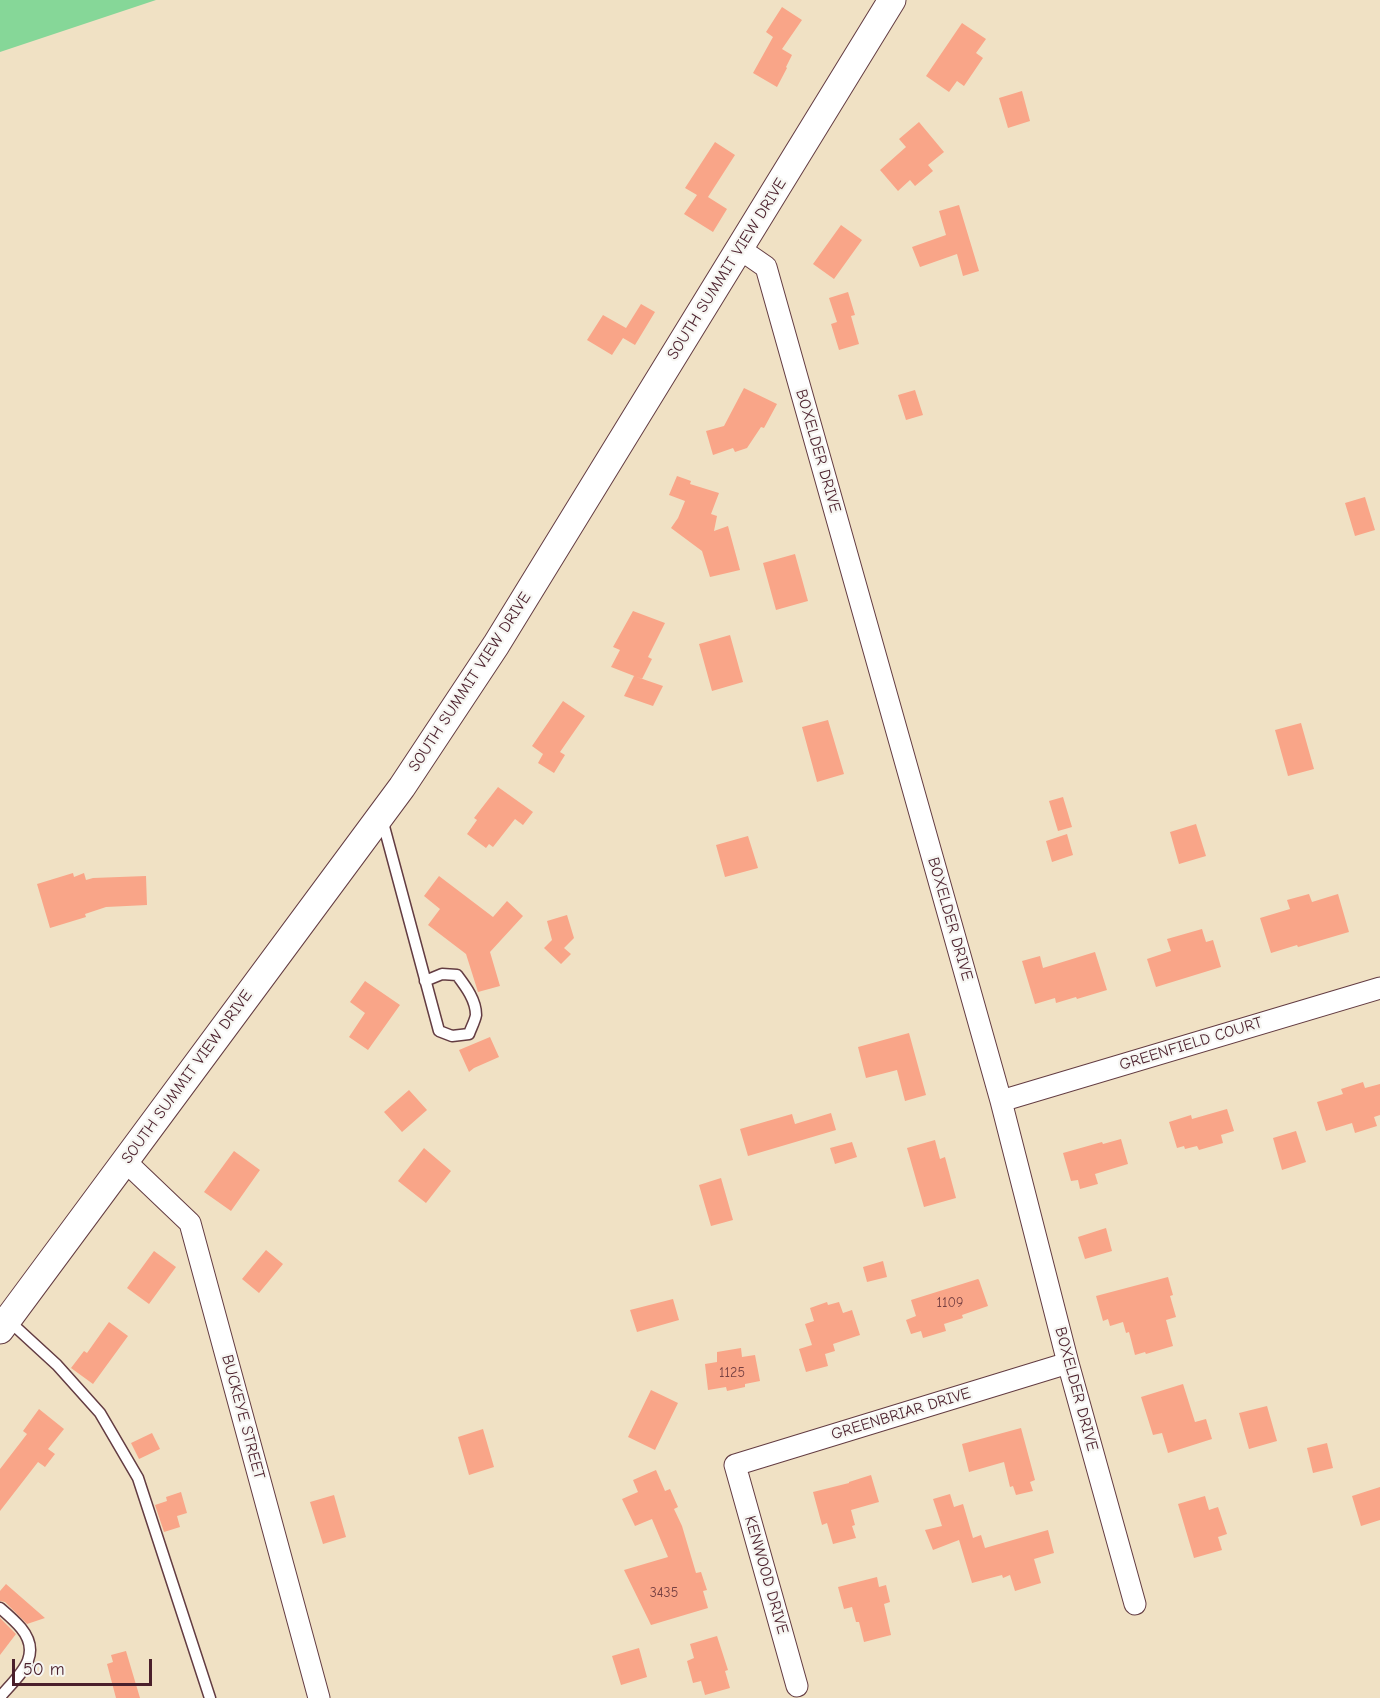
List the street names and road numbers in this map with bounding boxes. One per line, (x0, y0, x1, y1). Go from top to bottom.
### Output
street label: SOUTH SUMMIT VIEW DRIVE (663, 175, 791, 363)
street label: BOXELDER DRIVE (791, 387, 845, 515)
street label: SOUTH SUMMIT VIEW DRIVE (405, 589, 535, 775)
street label: BOXELDER DRIVE (923, 855, 977, 983)
street label: SOUTH SUMMIT VIEW DRIVE (118, 986, 256, 1168)
street label: GREENFIELD COURT (1117, 1013, 1265, 1075)
street label: BOXELDER DRIVE (1050, 1325, 1102, 1453)
street label: BUCKEYE STREET (217, 1353, 269, 1481)
street label: GREENBRIAR DRIVE (829, 1384, 973, 1444)
street label: KENWOOD DRIVE (740, 1513, 792, 1637)

